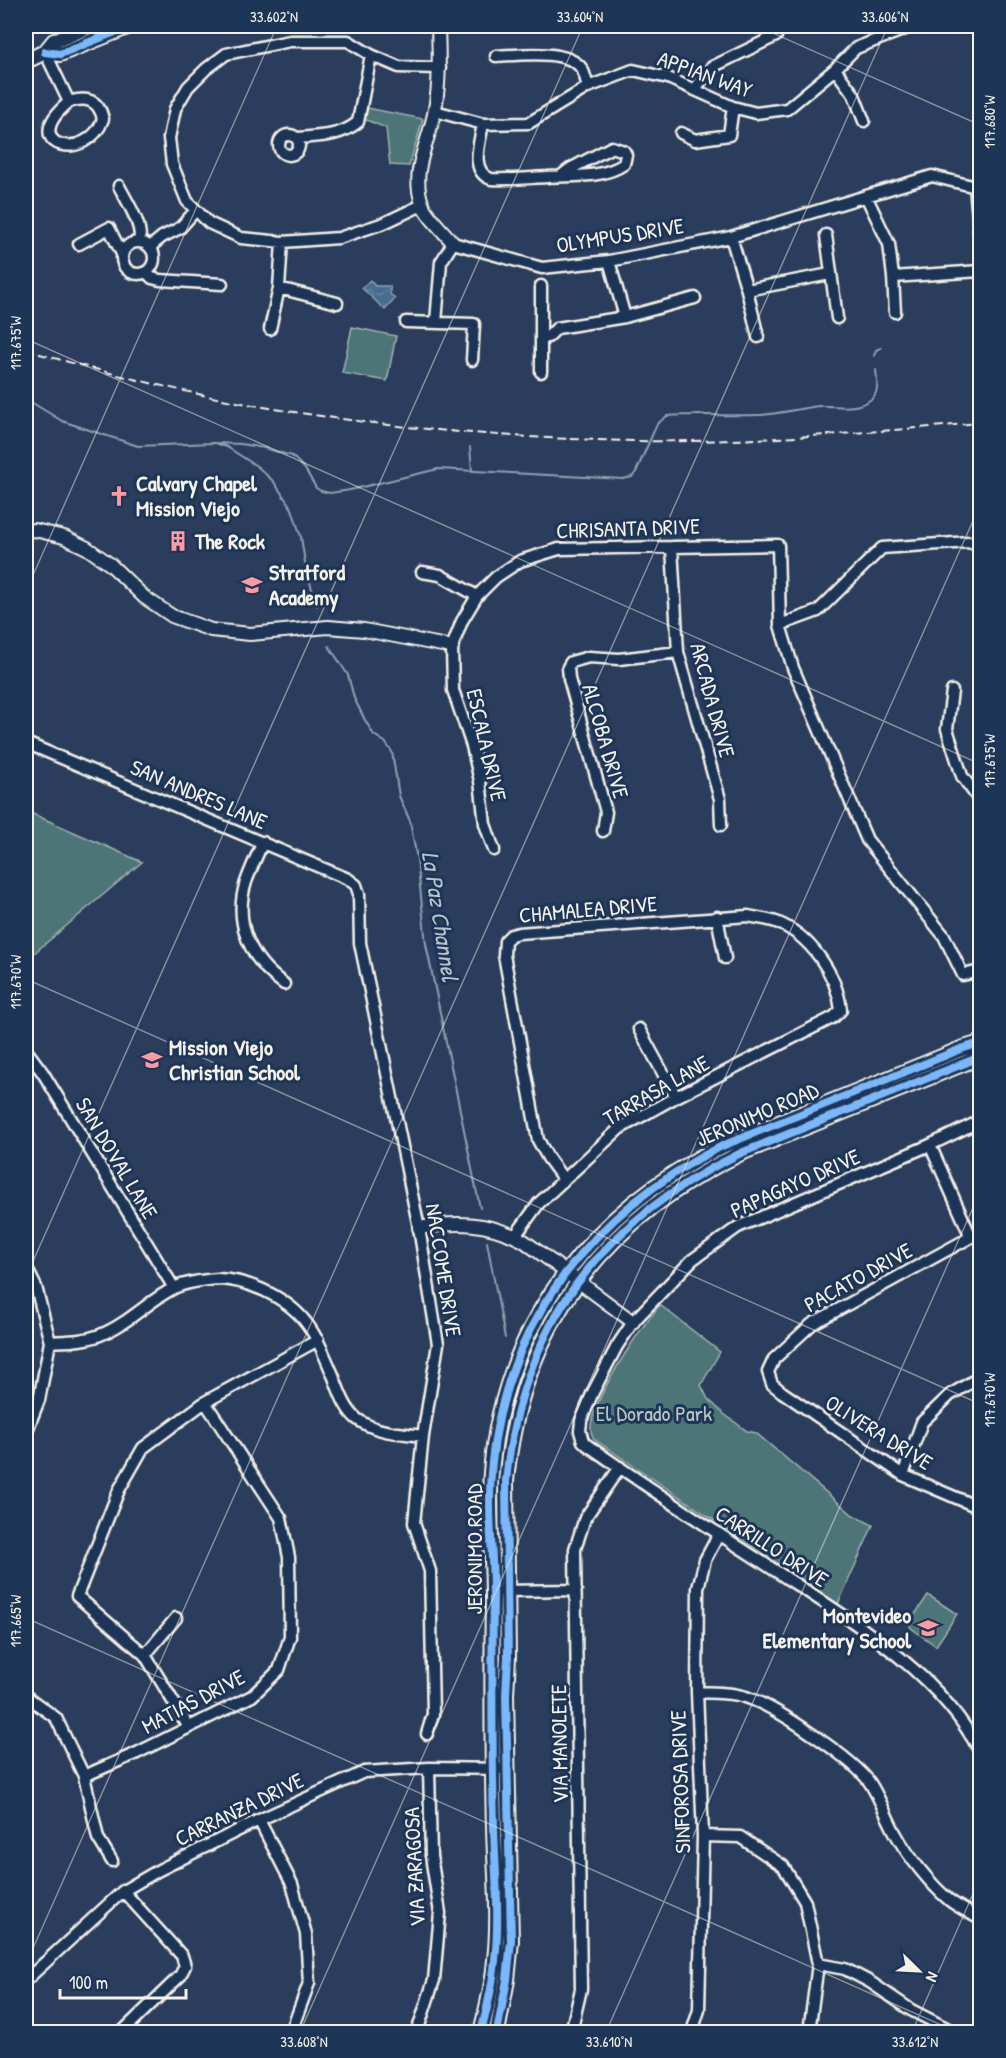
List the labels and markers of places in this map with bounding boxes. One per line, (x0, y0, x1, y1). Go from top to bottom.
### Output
place label: Calvary Chapel Mission Viejo (136, 468, 258, 523)
church icon: Calvary Chapel Mission Viejo (107, 484, 131, 508)
place label: The Rock (194, 526, 266, 556)
building icon: The Rock (166, 529, 190, 553)
place label: Stratford Academy (269, 557, 346, 613)
school or university icon: Stratford Academy (240, 573, 264, 597)
place label: Mission Viejo Christian School (169, 1032, 301, 1087)
school or university icon: Mission Viejo Christian School (140, 1048, 164, 1072)
place label: Montevideo Elementary School (763, 1600, 912, 1656)
school or university icon: Montevideo Elementary School (916, 1616, 940, 1640)

